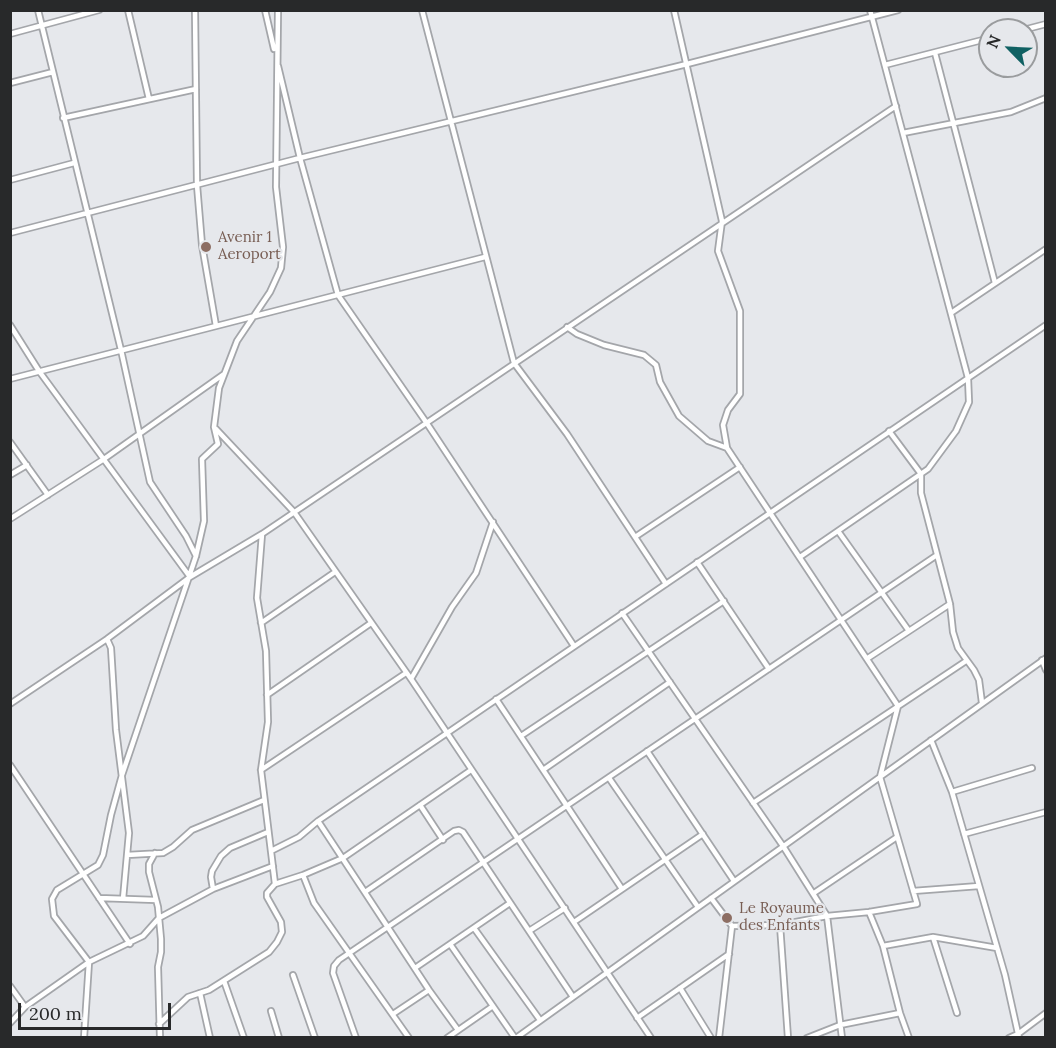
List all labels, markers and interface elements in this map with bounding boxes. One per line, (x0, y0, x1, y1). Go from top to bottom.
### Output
north arrow (978, 18, 1038, 78)
text: N (982, 32, 1005, 51)
place label: Avenir 1 Aeroport (218, 229, 281, 264)
marker: Avenir 1 Aeroport (199, 240, 213, 254)
place label: Le Royaume des Enfants (739, 900, 824, 935)
marker: Le Royaume des Enfants (720, 911, 734, 925)
scale bar (21, 991, 174, 1029)
text: 200 m (29, 1002, 82, 1025)

